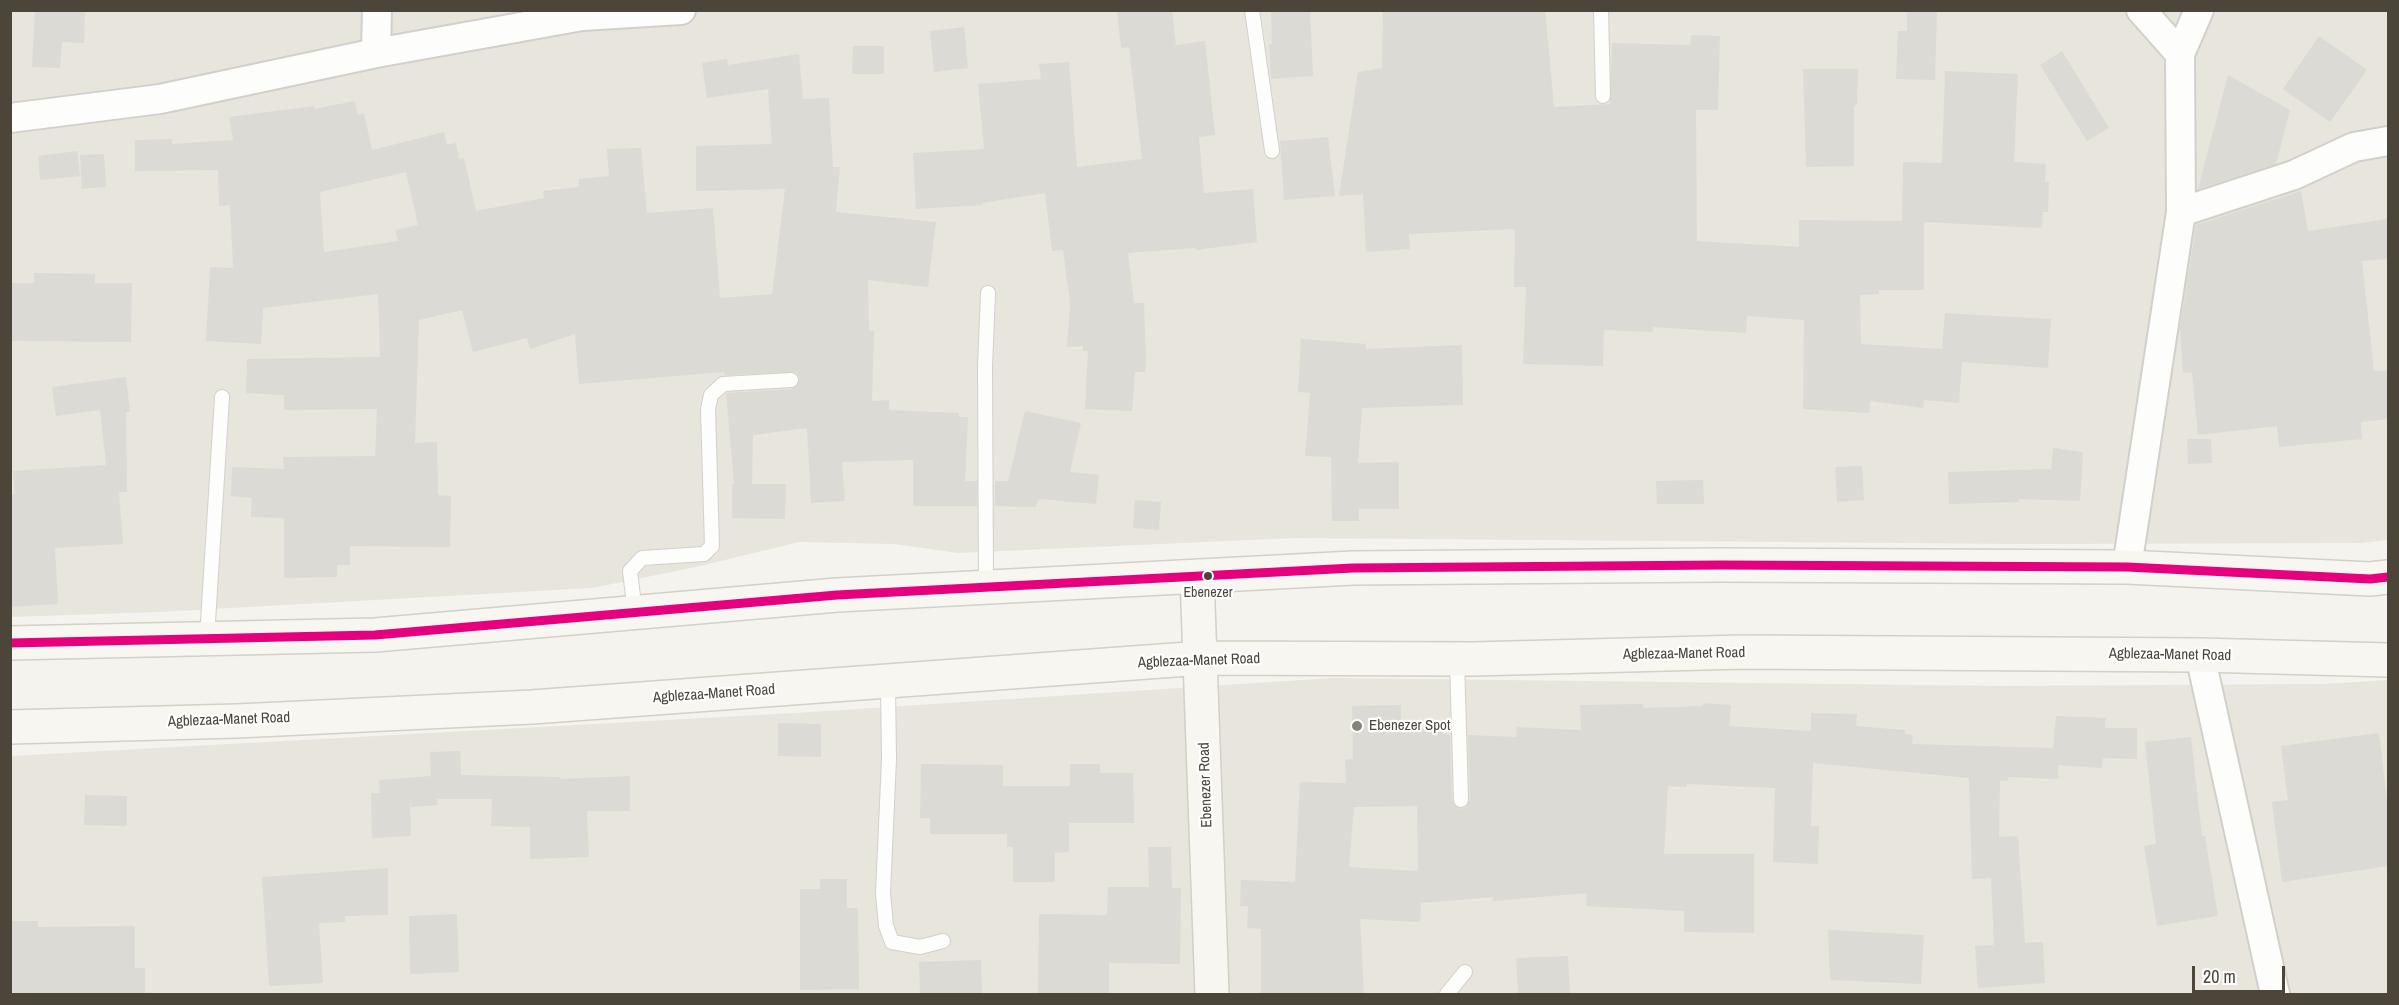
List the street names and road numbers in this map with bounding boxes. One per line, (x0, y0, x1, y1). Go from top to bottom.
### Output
street label: Agblezaa-Manet Road (1623, 644, 1745, 664)
street label: Agblezaa-Manet Road (2109, 645, 2231, 665)
street label: Agblezaa-Manet Road (1138, 650, 1260, 672)
street label: Agblezaa-Manet Road (652, 681, 776, 707)
street label: Agblezaa-Manet Road (168, 709, 290, 731)
street label: Ebenezer Road (1196, 742, 1216, 828)

